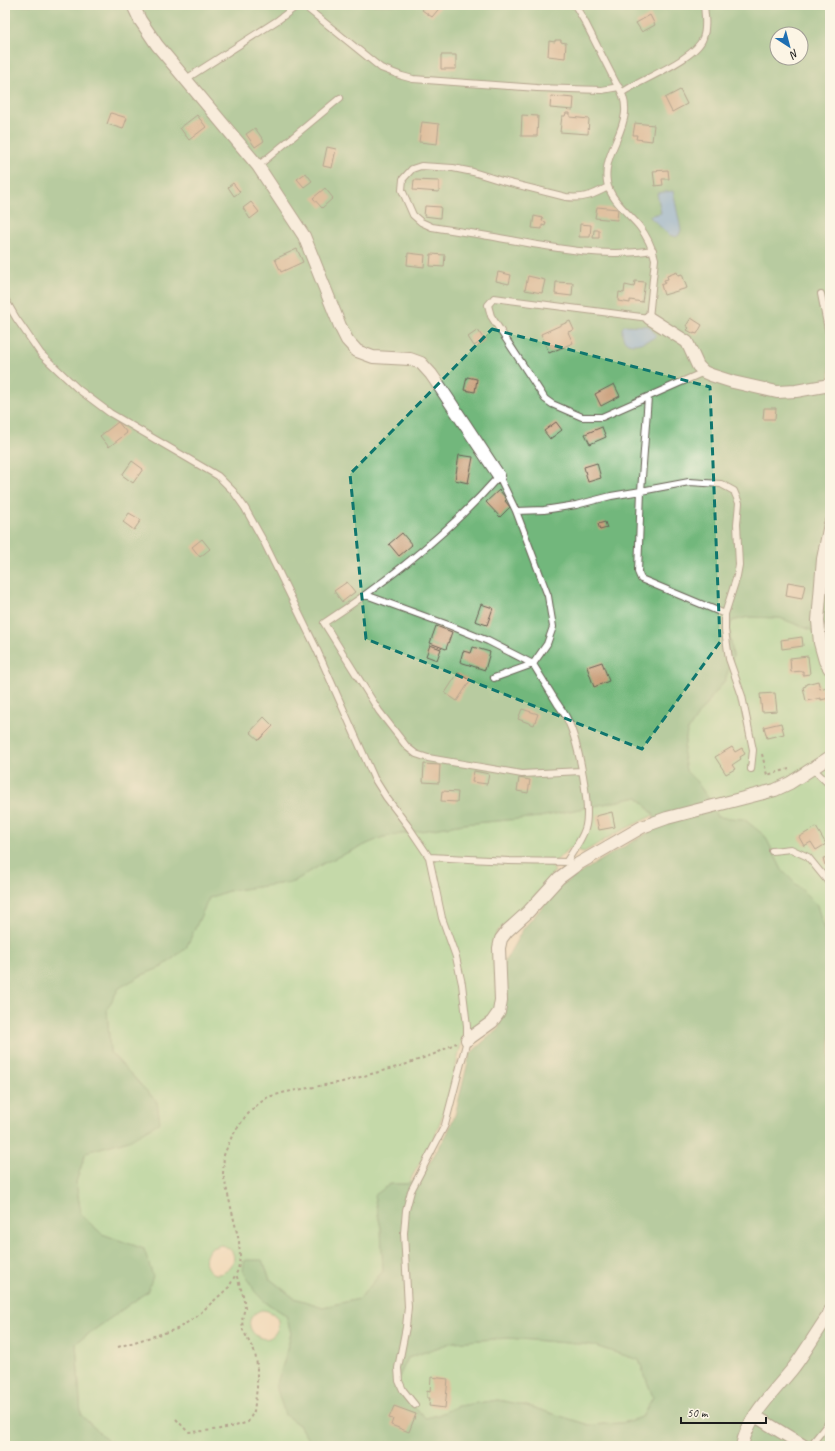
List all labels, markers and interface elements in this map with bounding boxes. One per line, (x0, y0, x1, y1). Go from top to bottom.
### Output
north arrow (769, 26, 809, 66)
text: N (786, 46, 802, 63)
scale bar (681, 1399, 766, 1425)
text: 50 m (687, 1405, 709, 1421)

